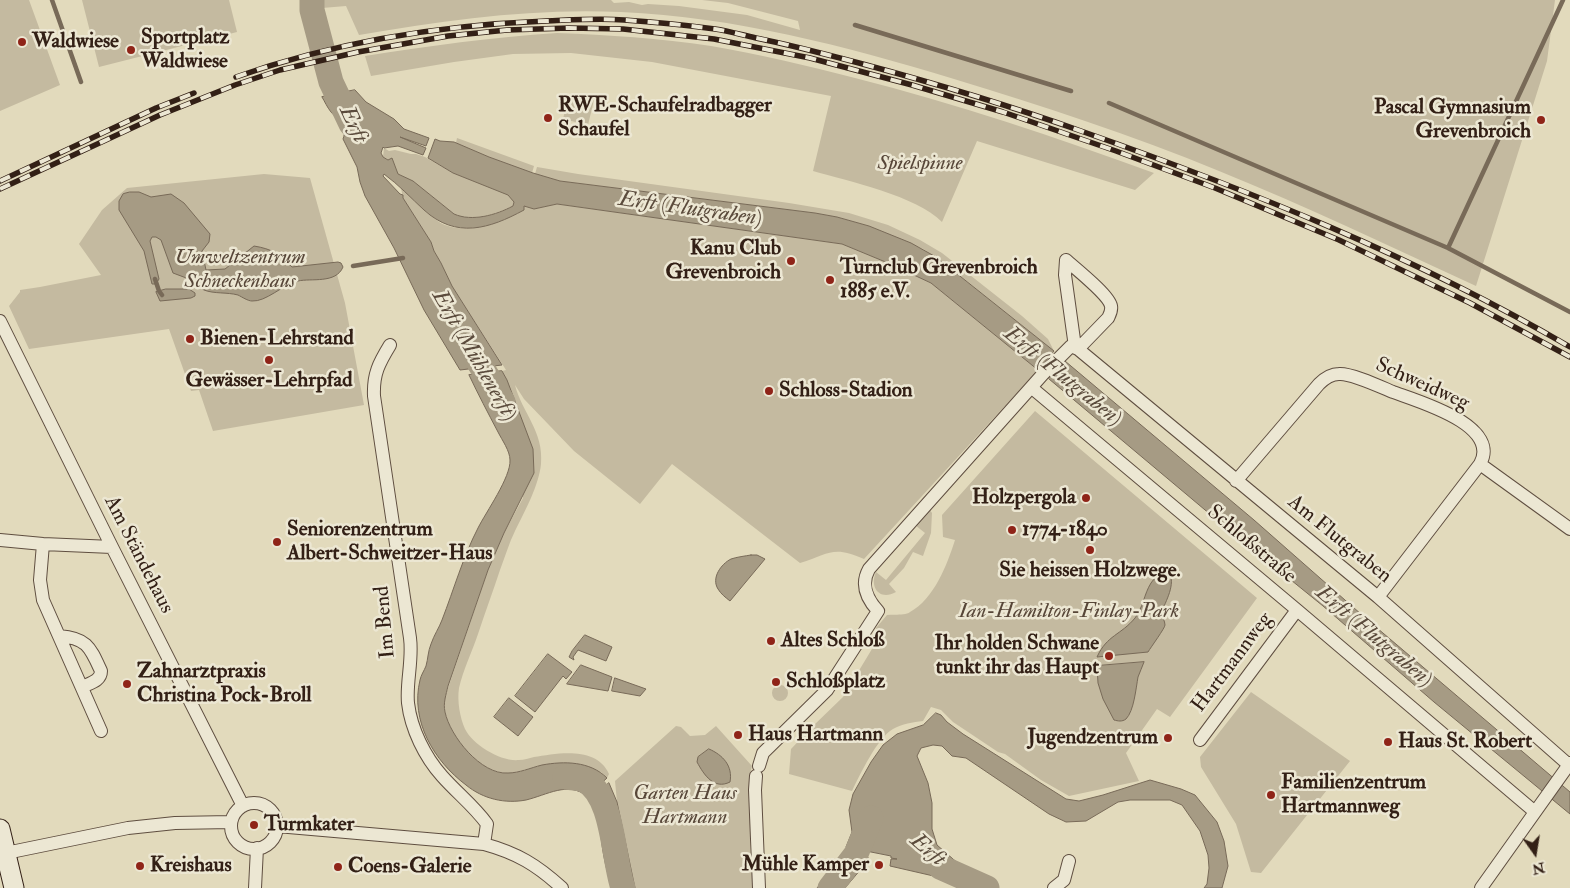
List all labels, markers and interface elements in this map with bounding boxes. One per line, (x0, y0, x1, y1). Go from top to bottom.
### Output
place label: Sportplatz Waldwiese (141, 25, 229, 75)
place label: Waldwiese (32, 29, 119, 55)
marker: Waldwiese (16, 36, 28, 48)
marker: Sportplatz Waldwiese (125, 44, 137, 56)
place label: RWE-Schaufelradbagger Schaufel (558, 93, 772, 143)
place label: Pascal Gymnasium Grevenbroich (1374, 95, 1531, 145)
water label: Erft (332, 102, 372, 148)
marker: RWE-Schaufelradbagger Schaufel (542, 112, 554, 124)
marker: Pascal Gymnasium Grevenbroich (1535, 114, 1547, 126)
park label: Spielspinne (877, 151, 963, 177)
water label: Erft (Flutgraben) (617, 187, 763, 233)
place label: Kanu Club Grevenbroich (665, 236, 781, 286)
park label: Umweltzentrum Schneckenhaus (175, 245, 305, 295)
marker: Kanu Club Grevenbroich (785, 255, 797, 267)
place label: Turnclub Grevenbroich 1885 e.V. (840, 255, 1038, 305)
marker: Turnclub Grevenbroich 1885 e.V. (824, 274, 836, 286)
water label: Erft (Mühlenerft) (425, 286, 521, 426)
water label: Erft (Flutgraben) (998, 321, 1126, 433)
place label: Bienen-Lehrstand (200, 326, 354, 352)
marker: Bienen-Lehrstand (184, 333, 196, 345)
street label: Schweidweg (1371, 353, 1473, 417)
marker: Gewässer-Lehrpfad (263, 354, 275, 366)
place label: Gewässer-Lehrpfad (185, 368, 353, 394)
place label: Schloss-Stadion (779, 378, 913, 404)
marker: Schloss-Stadion (763, 385, 775, 397)
place label: Holzpergola (972, 485, 1076, 511)
street label: Am Flutgraben (1282, 490, 1396, 590)
street label: Am Ständehaus (98, 492, 178, 618)
marker: Holzpergola (1080, 492, 1092, 504)
street label: Schloßstraße (1201, 501, 1301, 589)
place label: Seniorenzentrum Albert-Schweitzer-Haus (287, 517, 493, 567)
place label: 1774-1840 (1022, 517, 1108, 543)
marker: 1774-1840 (1006, 524, 1018, 536)
marker: Seniorenzentrum Albert-Schweitzer-Haus (271, 536, 283, 548)
marker: Sie heissen Holzwege. (1084, 544, 1096, 556)
place label: Sie heissen Holzwege. (999, 558, 1181, 584)
water label: Erft (Flutgraben) (1309, 581, 1437, 693)
street label: Im Bend (370, 585, 402, 659)
park label: Ian-Hamilton-Finlay-Park (959, 599, 1179, 625)
street label: Hartmannweg (1187, 608, 1279, 718)
place label: Altes Schloß (781, 628, 885, 654)
place label: Ihr holden Schwane tunkt ihr das Haupt (935, 631, 1099, 681)
marker: Altes Schloß (765, 635, 777, 647)
marker: Ihr holden Schwane tunkt ihr das Haupt (1103, 650, 1115, 662)
place label: Zahnarztpraxis Christina Pock-Broll (137, 659, 312, 709)
place label: Schloßplatz (786, 669, 885, 695)
marker: Schloßplatz (770, 676, 782, 688)
marker: Zahnarztpraxis Christina Pock-Broll (121, 678, 133, 690)
place label: Haus Hartmann (748, 722, 883, 748)
place label: Jugendzentrum (1027, 725, 1158, 751)
marker: Haus Hartmann (732, 729, 744, 741)
place label: Haus St. Robert (1398, 729, 1532, 755)
marker: Jugendzentrum (1162, 732, 1174, 744)
marker: Haus St. Robert (1382, 736, 1394, 748)
place label: Familienzentrum Hartmannweg (1281, 770, 1426, 820)
park label: Garten Haus Hartmann (633, 781, 737, 831)
marker: Familienzentrum Hartmannweg (1265, 789, 1277, 801)
place label: Turmkater (264, 812, 354, 838)
marker: Turmkater (248, 819, 260, 831)
north arrow (1510, 828, 1560, 878)
water label: Erft (904, 829, 950, 873)
place label: Mühle Kamper (742, 852, 869, 878)
place label: Kreishaus (150, 853, 232, 879)
place label: Coens-Galerie (348, 854, 472, 880)
text: N (1530, 858, 1547, 878)
marker: Mühle Kamper (873, 859, 885, 871)
marker: Kreishaus (134, 860, 146, 872)
marker: Coens-Galerie (332, 861, 344, 873)

